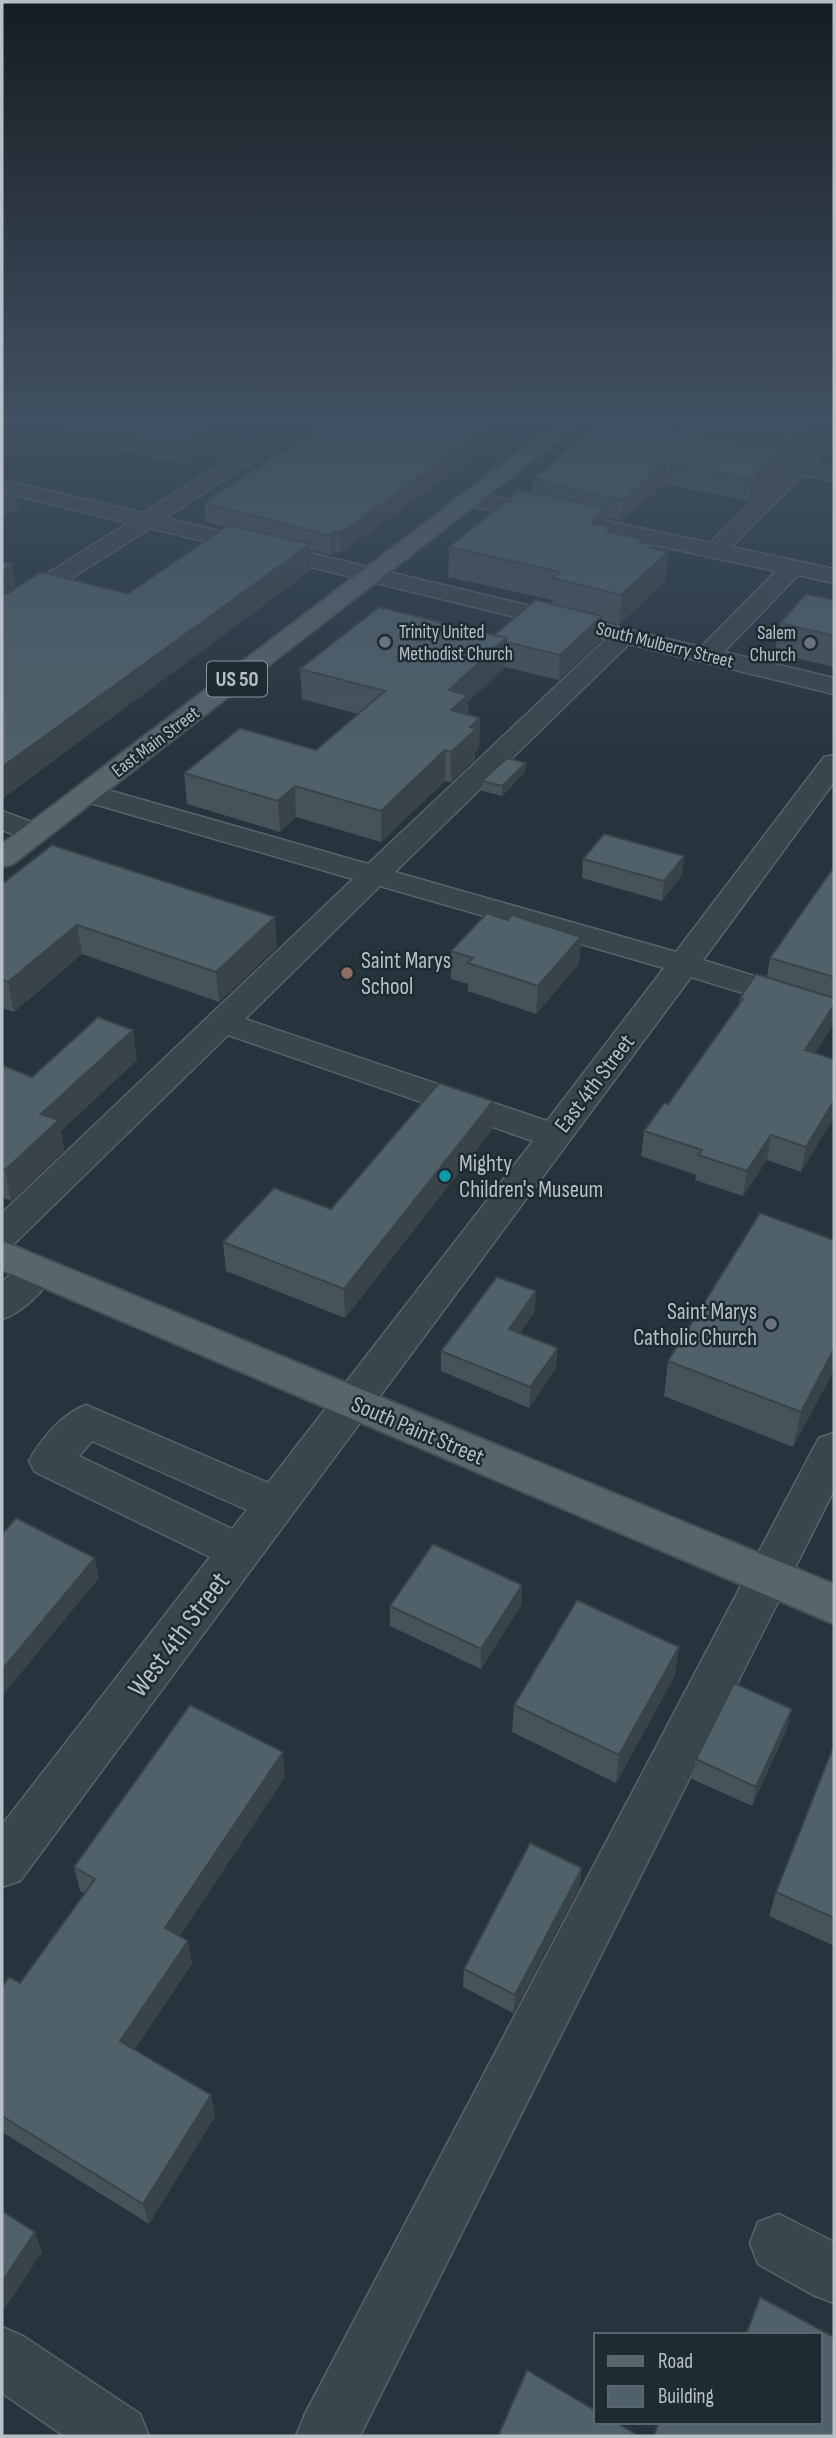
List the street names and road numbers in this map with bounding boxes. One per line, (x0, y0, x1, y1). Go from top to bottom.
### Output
street label: South Mulberry Street (594, 617, 736, 674)
road number: US 50 (207, 662, 267, 696)
street label: East Main Street (108, 702, 204, 783)
street label: East 4th Street (549, 1029, 641, 1138)
street label: South Paint Street (347, 1390, 488, 1471)
street label: West 4th Street (122, 1566, 237, 1704)

